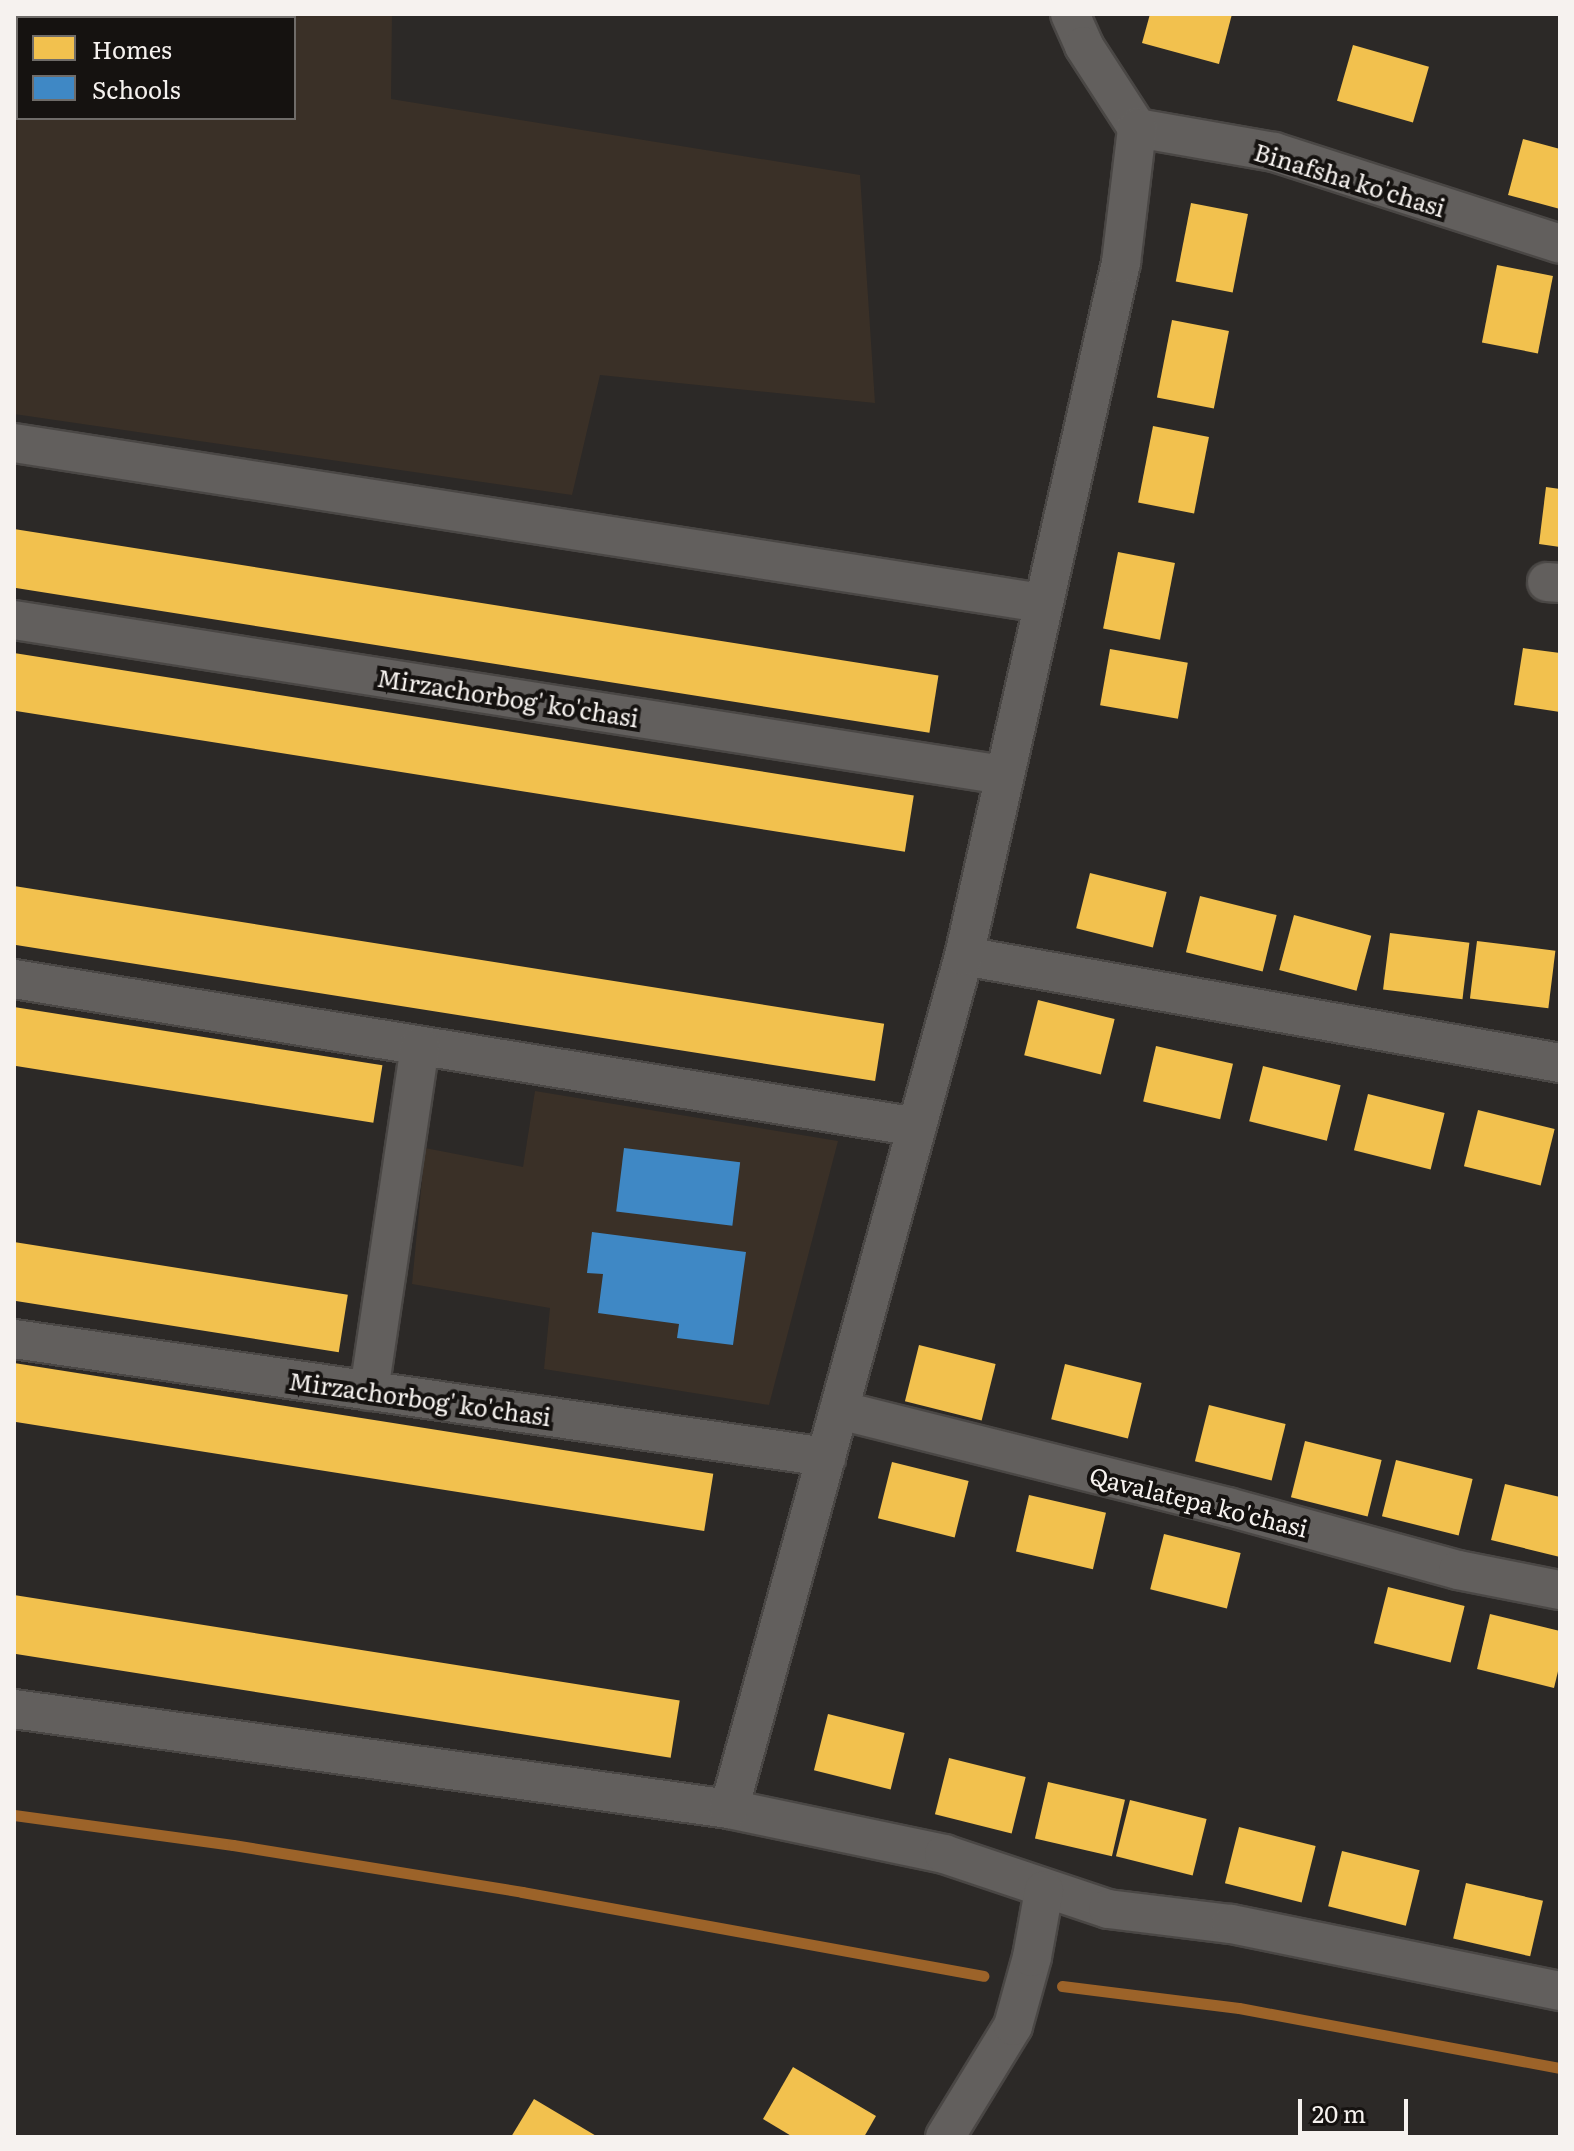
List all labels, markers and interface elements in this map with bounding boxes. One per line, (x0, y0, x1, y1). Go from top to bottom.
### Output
legend (16, 16, 296, 120)
text: Homes (92, 31, 172, 66)
text: Schools (92, 71, 181, 106)
street label: Binafsha ko'chasi (1251, 136, 1449, 222)
street label: Mirzachorbog' ko'chasi (375, 662, 641, 732)
street label: Mirzachorbog' ko'chasi (287, 1365, 553, 1431)
street label: Qavalatepa ko'chasi (1087, 1460, 1311, 1542)
scale bar (1302, 2083, 1412, 2133)
text: 20 m (1312, 2095, 1366, 2130)

